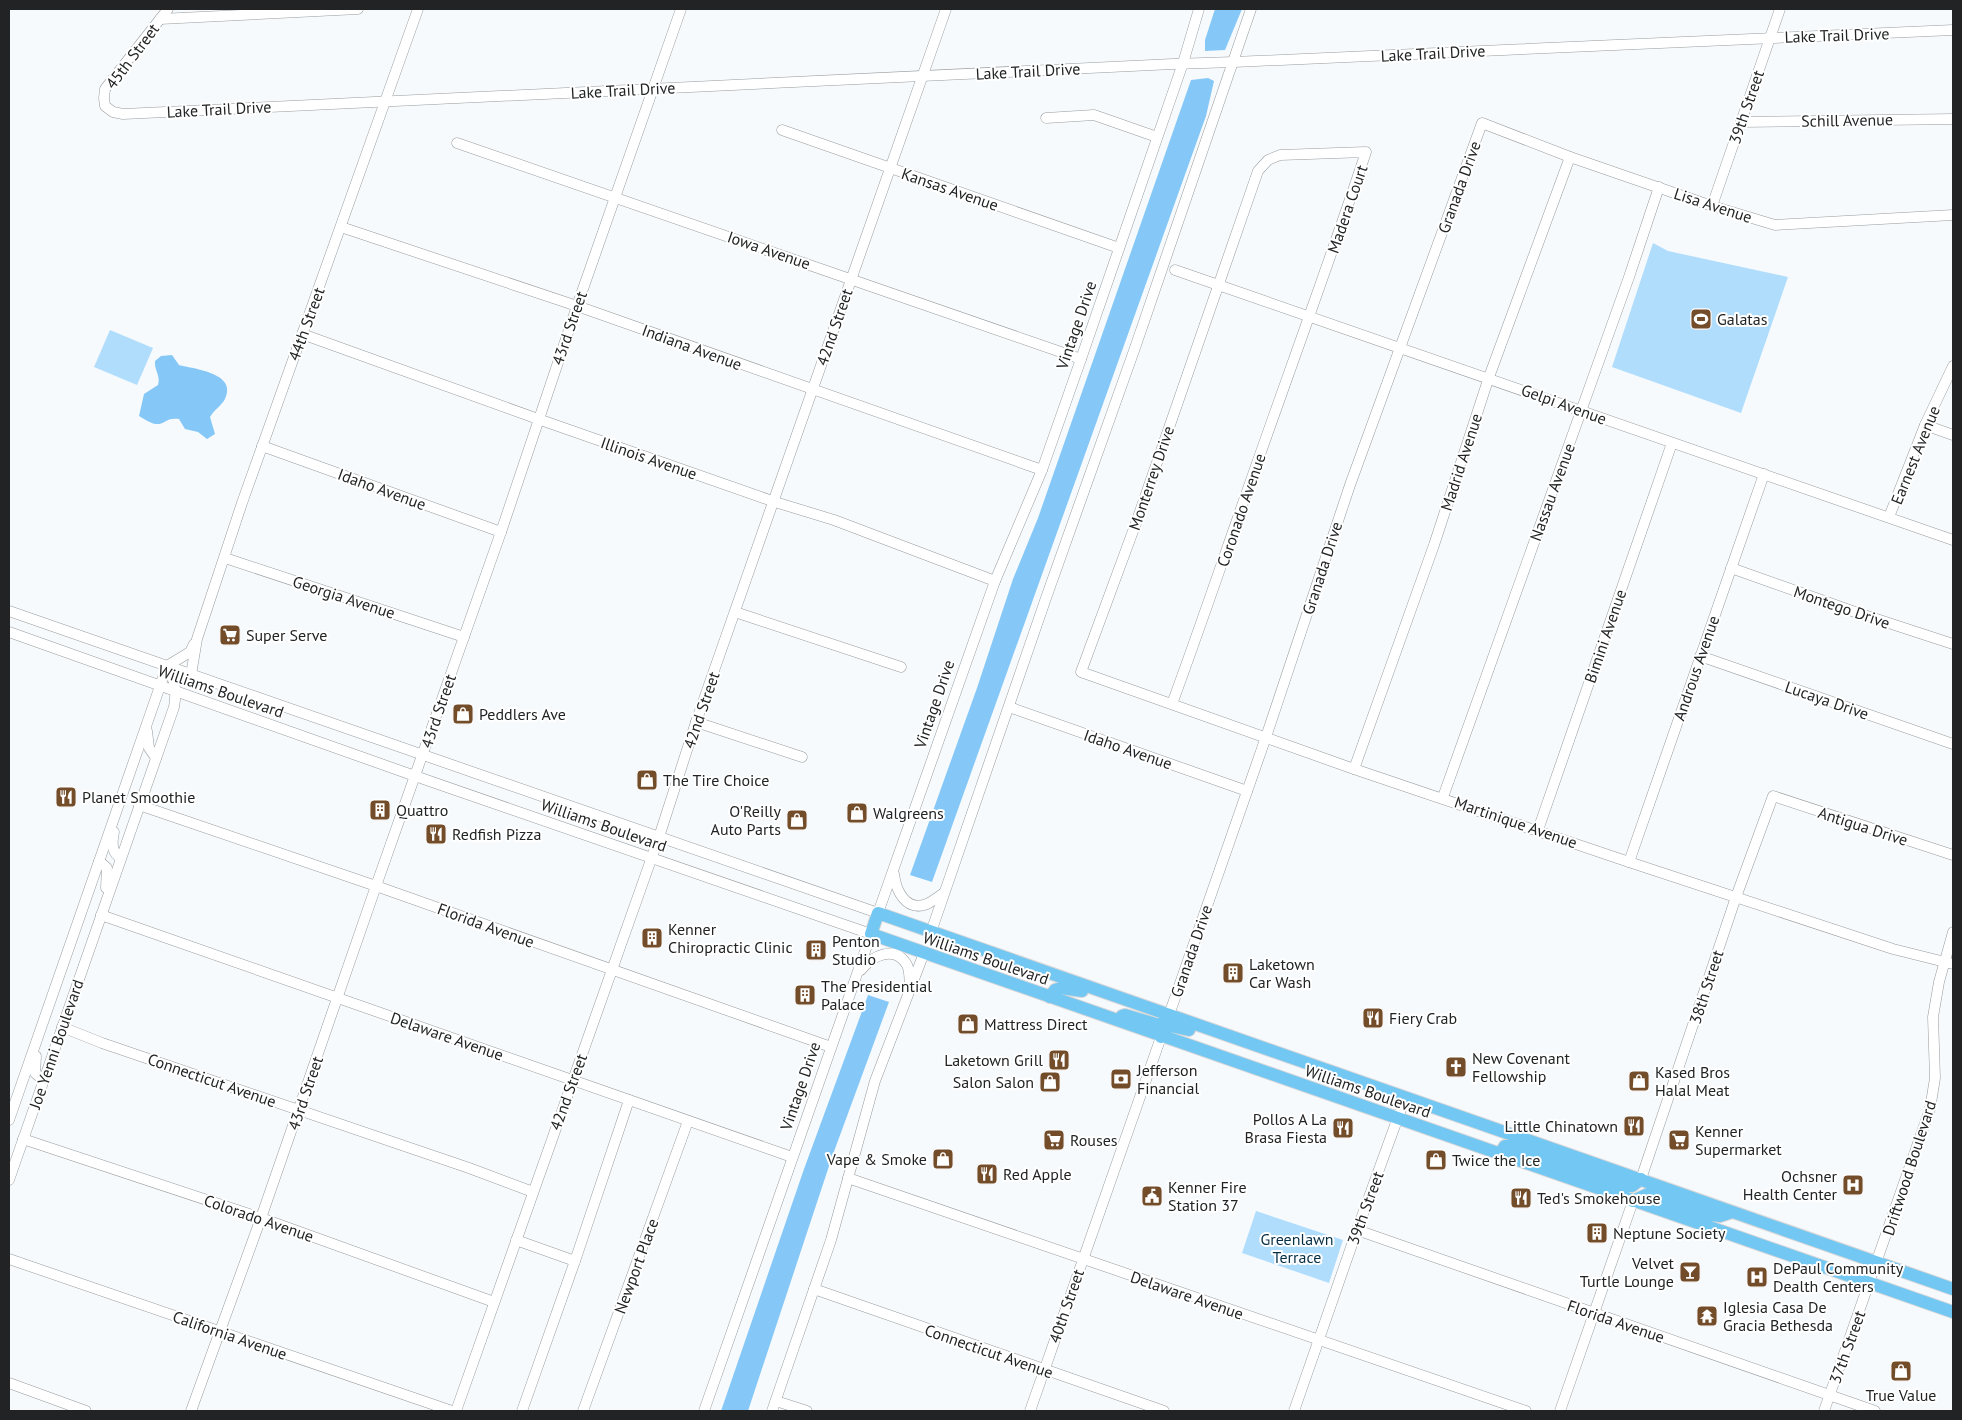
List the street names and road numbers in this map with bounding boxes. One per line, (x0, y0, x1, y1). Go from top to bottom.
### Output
street label: 45th Street (101, 19, 163, 93)
street label: Lake Trail Drive (1784, 23, 1890, 47)
street label: Lake Trail Drive (1380, 40, 1486, 66)
street label: Lake Trail Drive (975, 58, 1081, 84)
street label: 39th Street (1724, 67, 1768, 147)
street label: Lake Trail Drive (570, 77, 676, 103)
street label: Lake Trail Drive (166, 96, 272, 122)
street label: Schill Avenue (1801, 109, 1893, 131)
street label: Granada Drive (1433, 138, 1485, 236)
street label: Madera Court (1323, 162, 1372, 256)
street label: Kansas Avenue (899, 163, 1001, 215)
street label: Lisa Avenue (1671, 183, 1755, 227)
street label: Iowa Avenue (725, 226, 813, 274)
street label: Vintage Drive (1051, 278, 1100, 373)
street label: 44th Street (283, 284, 329, 363)
street label: 42nd Street (812, 285, 857, 368)
street label: 43rd Street (547, 288, 591, 367)
street label: Indiana Avenue (639, 320, 745, 374)
street label: Gelpi Avenue (1519, 379, 1609, 429)
street label: Earnest Avenue (1886, 403, 1944, 507)
street label: Madrid Avenue (1436, 411, 1486, 513)
street label: Monterrey Drive (1124, 423, 1178, 533)
street label: Illinois Avenue (598, 432, 700, 484)
street label: Nassau Avenue (1525, 440, 1579, 544)
street label: Coronado Avenue (1212, 451, 1270, 569)
street label: Idaho Avenue (335, 464, 429, 514)
street label: Granada Drive (1298, 519, 1346, 617)
street label: Georgia Avenue (290, 571, 398, 623)
street label: Montego Drive (1791, 581, 1893, 633)
street label: Bimini Avenue (1580, 587, 1630, 685)
street label: Androus Avenue (1669, 613, 1723, 723)
street label: Vintage Drive (909, 657, 958, 752)
street label: Williams Boulevard (155, 660, 287, 722)
street label: 42nd Street (679, 668, 724, 751)
street label: 43rd Street (416, 671, 460, 750)
street label: Lucaya Drive (1782, 676, 1872, 724)
street label: Idaho Avenue (1081, 725, 1175, 773)
street label: Martinique Avenue (1452, 792, 1580, 852)
street label: Williams Boulevard (538, 794, 670, 856)
street label: Antigua Drive (1816, 802, 1910, 850)
street label: Florida Avenue (435, 898, 537, 952)
street label: Granada Drive (1166, 902, 1216, 1000)
street label: Williams Boulevard (920, 927, 1052, 989)
street label: 38th Street (1685, 947, 1728, 1027)
street label: Joe Yenni Boulevard (24, 977, 88, 1112)
street label: Delaware Avenue (388, 1007, 506, 1065)
street label: Vintage Drive (775, 1039, 824, 1134)
street label: Connecticut Avenue (145, 1049, 279, 1111)
street label: 42nd Street (545, 1050, 591, 1133)
street label: 43rd Street (283, 1053, 327, 1132)
street label: Williams Boulevard (1302, 1060, 1434, 1122)
street label: Driftwood Boulevard (1878, 1098, 1940, 1238)
street label: 39th Street (1342, 1168, 1388, 1247)
street label: Colorado Avenue (202, 1190, 316, 1246)
street label: Newport Place (610, 1216, 662, 1316)
street label: 40th Street (1044, 1266, 1088, 1346)
street label: Delaware Avenue (1128, 1266, 1246, 1324)
street label: Florida Avenue (1565, 1295, 1667, 1347)
street label: California Avenue (170, 1306, 290, 1364)
street label: 37th Street (1825, 1307, 1870, 1386)
street label: Connecticut Avenue (922, 1320, 1056, 1382)

